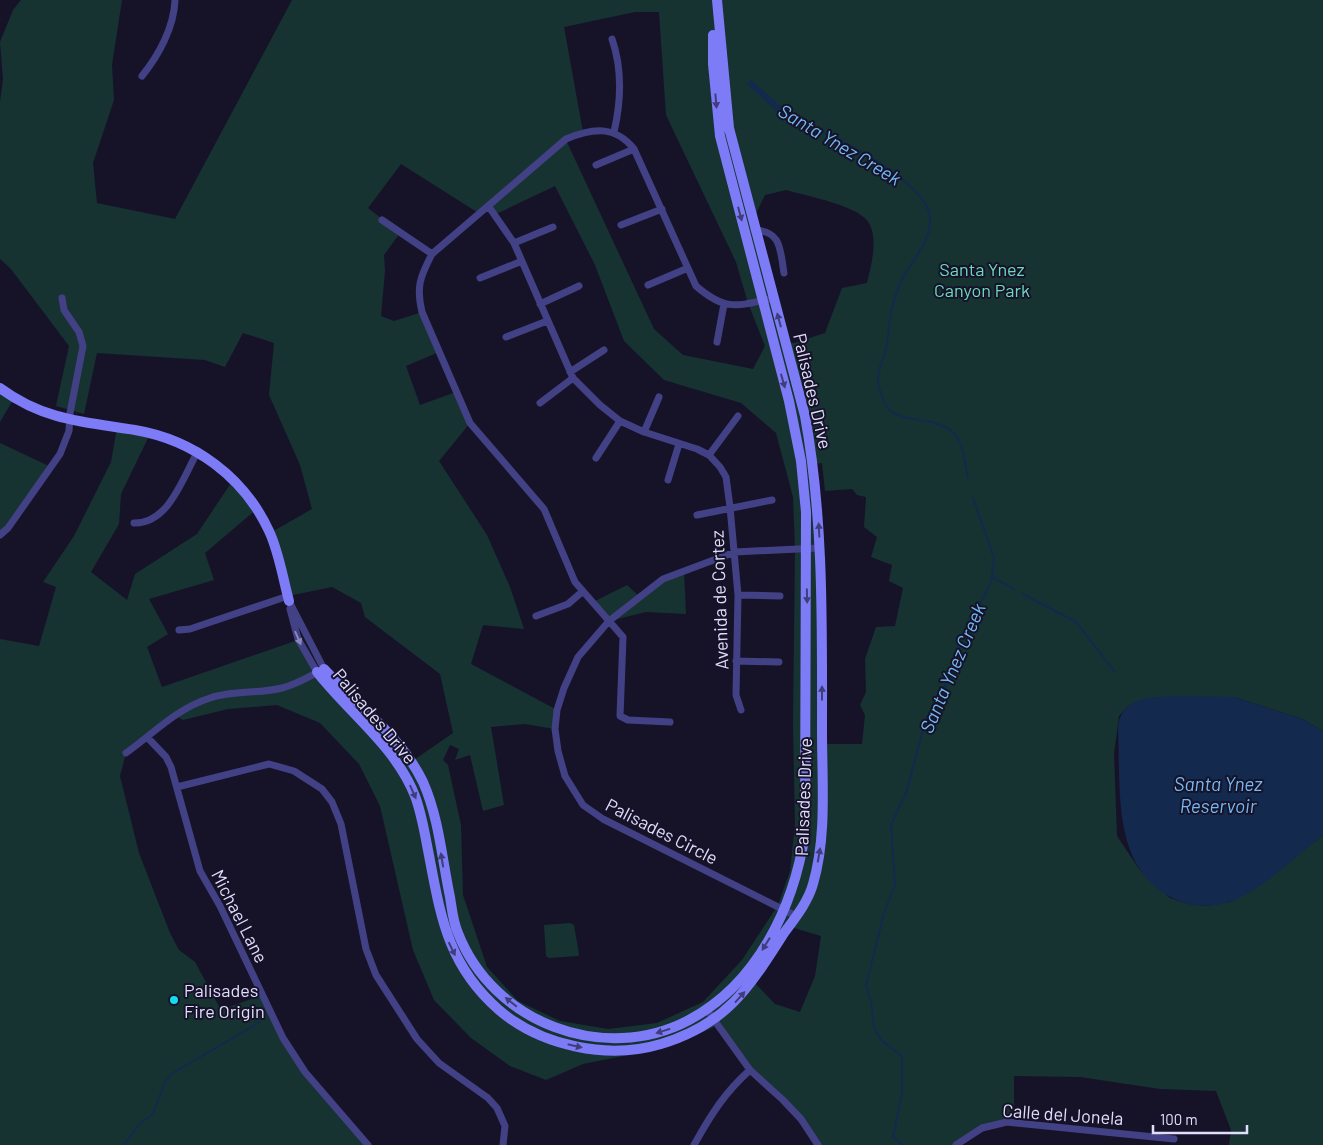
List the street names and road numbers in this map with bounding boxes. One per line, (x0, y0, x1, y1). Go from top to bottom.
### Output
street label: Palisades Drive (789, 331, 837, 451)
street label: Avenida de Cortez (706, 530, 732, 670)
street label: Palisades Drive (329, 664, 421, 768)
street label: Palisades Drive (790, 738, 816, 856)
street label: Palisades Circle (602, 793, 722, 869)
street label: Michael Lane (207, 866, 273, 966)
street label: Calle del Jonela (1002, 1099, 1124, 1129)

